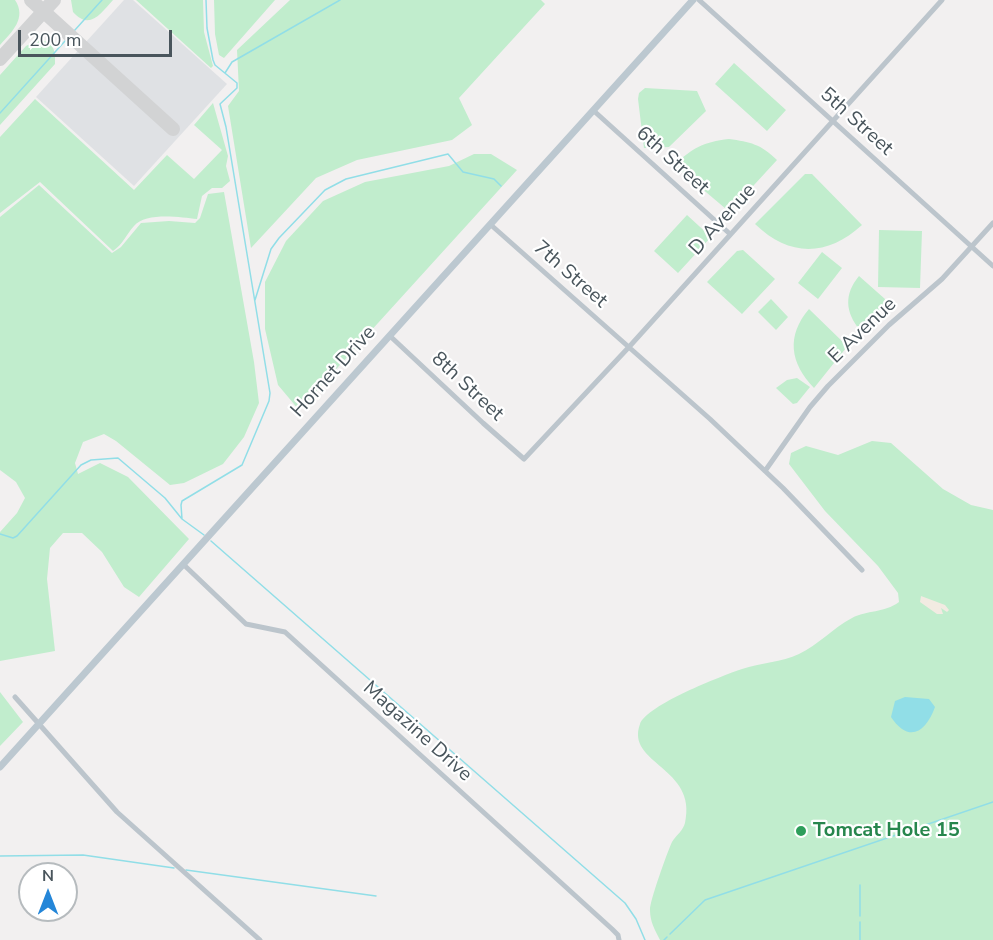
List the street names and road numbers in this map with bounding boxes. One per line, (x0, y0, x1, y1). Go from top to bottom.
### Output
street label: 5th Street (815, 83, 897, 161)
street label: 6th Street (631, 122, 713, 200)
street label: D Avenue (685, 179, 761, 261)
street label: 7th Street (528, 236, 612, 314)
street label: E Avenue (824, 293, 902, 369)
street label: Hornet Drive (287, 321, 381, 423)
street label: 8th Street (426, 348, 508, 426)
street label: Magazine Drive (358, 677, 476, 787)

